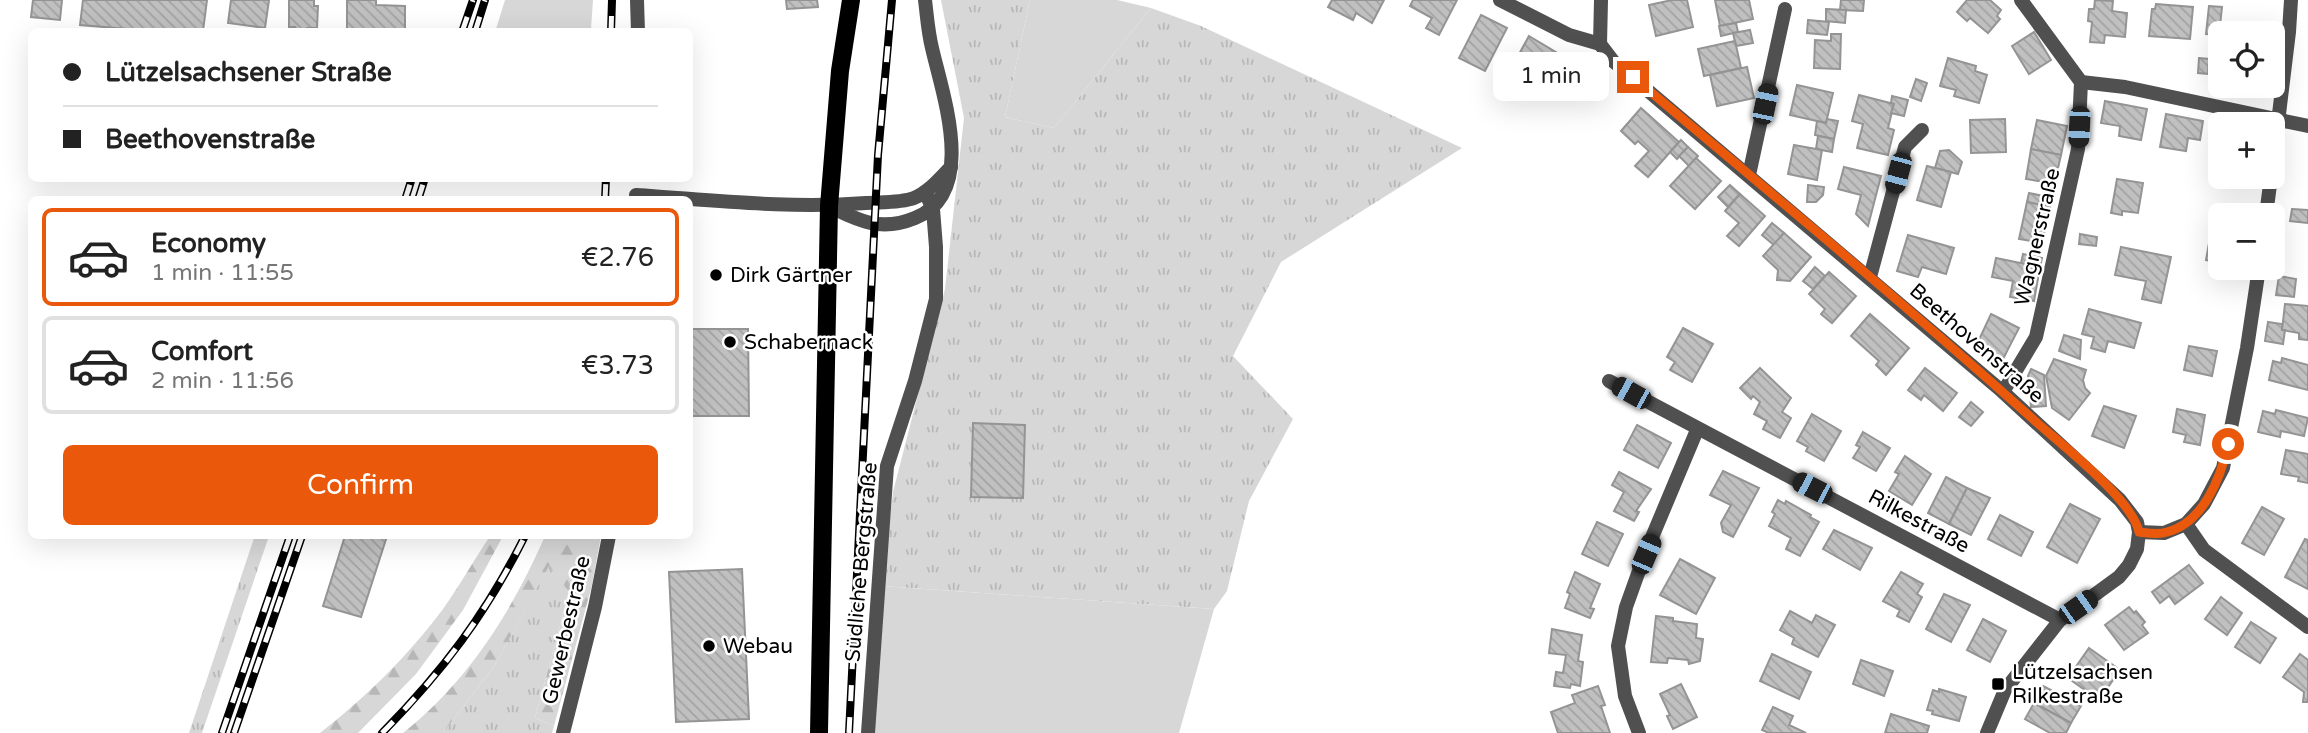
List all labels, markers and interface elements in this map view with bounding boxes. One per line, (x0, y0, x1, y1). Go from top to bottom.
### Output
map controls (2208, 21, 2285, 280)
button: locate (2208, 21, 2285, 98)
callout: 1 min (1493, 52, 1608, 102)
text: Lützelsachsener Straße (105, 57, 392, 88)
route end (1617, 61, 1649, 93)
text: 1 min (1520, 62, 1582, 90)
car (1751, 81, 1780, 127)
car (2068, 105, 2091, 149)
button: + (2208, 112, 2285, 189)
text: Beethovenstraße (105, 124, 315, 155)
car (1883, 150, 1914, 196)
street label: Wagnerstraße (2009, 166, 2066, 308)
button: − (2208, 203, 2285, 280)
icon: car (67, 226, 130, 289)
text: Economy (151, 228, 266, 259)
text: €2.76 (581, 242, 654, 273)
text: 1 min · 11:55 (151, 259, 294, 287)
place label: Dirk Gärtner (730, 263, 852, 288)
marker: Dirk Gärtner (708, 267, 724, 283)
street label: Beethovenstraße (1904, 278, 2049, 409)
place label: Schabernack (744, 330, 873, 355)
icon: car (67, 334, 130, 397)
marker: Schabernack (722, 334, 738, 350)
text: Comfort (151, 336, 253, 367)
text: €3.73 (581, 350, 654, 381)
text: 2 min · 11:56 (151, 367, 294, 395)
car (1608, 374, 1655, 412)
route start (2212, 428, 2244, 460)
button: Confirm (63, 445, 658, 525)
street label: Südliche Bergstraße (840, 461, 883, 663)
car (1789, 469, 1836, 507)
street label: Rilkestraße (1864, 484, 1974, 559)
car (1629, 531, 1664, 577)
street label: Gewerbestraße (537, 553, 596, 707)
car (2055, 586, 2102, 628)
place label: Webau (723, 634, 793, 659)
marker: Webau (701, 638, 717, 654)
place label: Lützelsachsen Rilkestraße (2012, 660, 2153, 709)
marker: Lützelsachsen Rilkestraße (1990, 676, 2006, 692)

